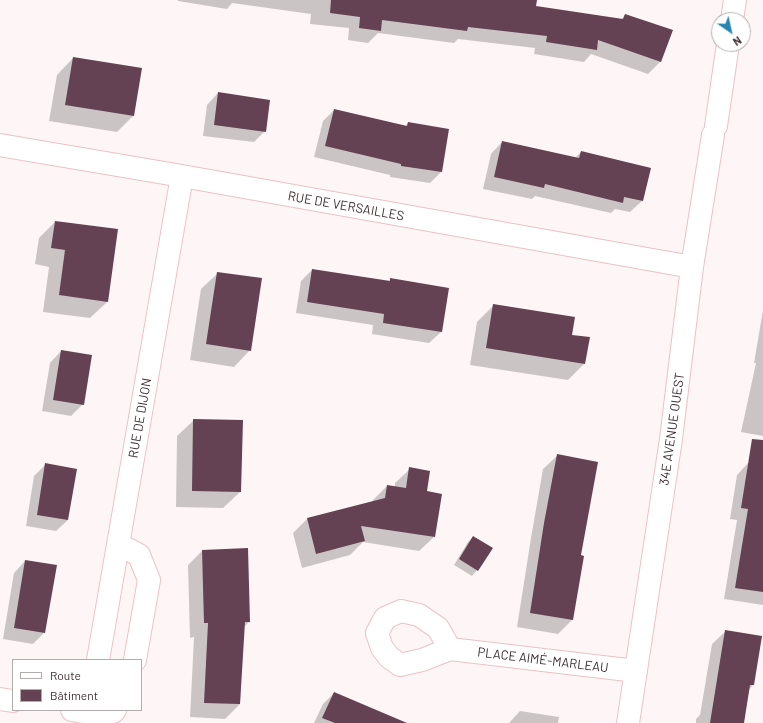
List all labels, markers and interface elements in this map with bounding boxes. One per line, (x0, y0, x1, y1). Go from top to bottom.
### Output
north arrow (711, 12, 751, 52)
text: N (731, 34, 744, 49)
street label: RUE DE VERSAILLES (287, 188, 405, 224)
street label: 34E AVENUE OUEST (656, 372, 688, 486)
street label: RUE DE DIJON (125, 377, 155, 459)
street label: PLACE AIMÉ-MARLEAU (477, 644, 609, 676)
legend (12, 659, 142, 711)
text: Route (50, 668, 81, 682)
text: Bâtiment (50, 688, 98, 702)

